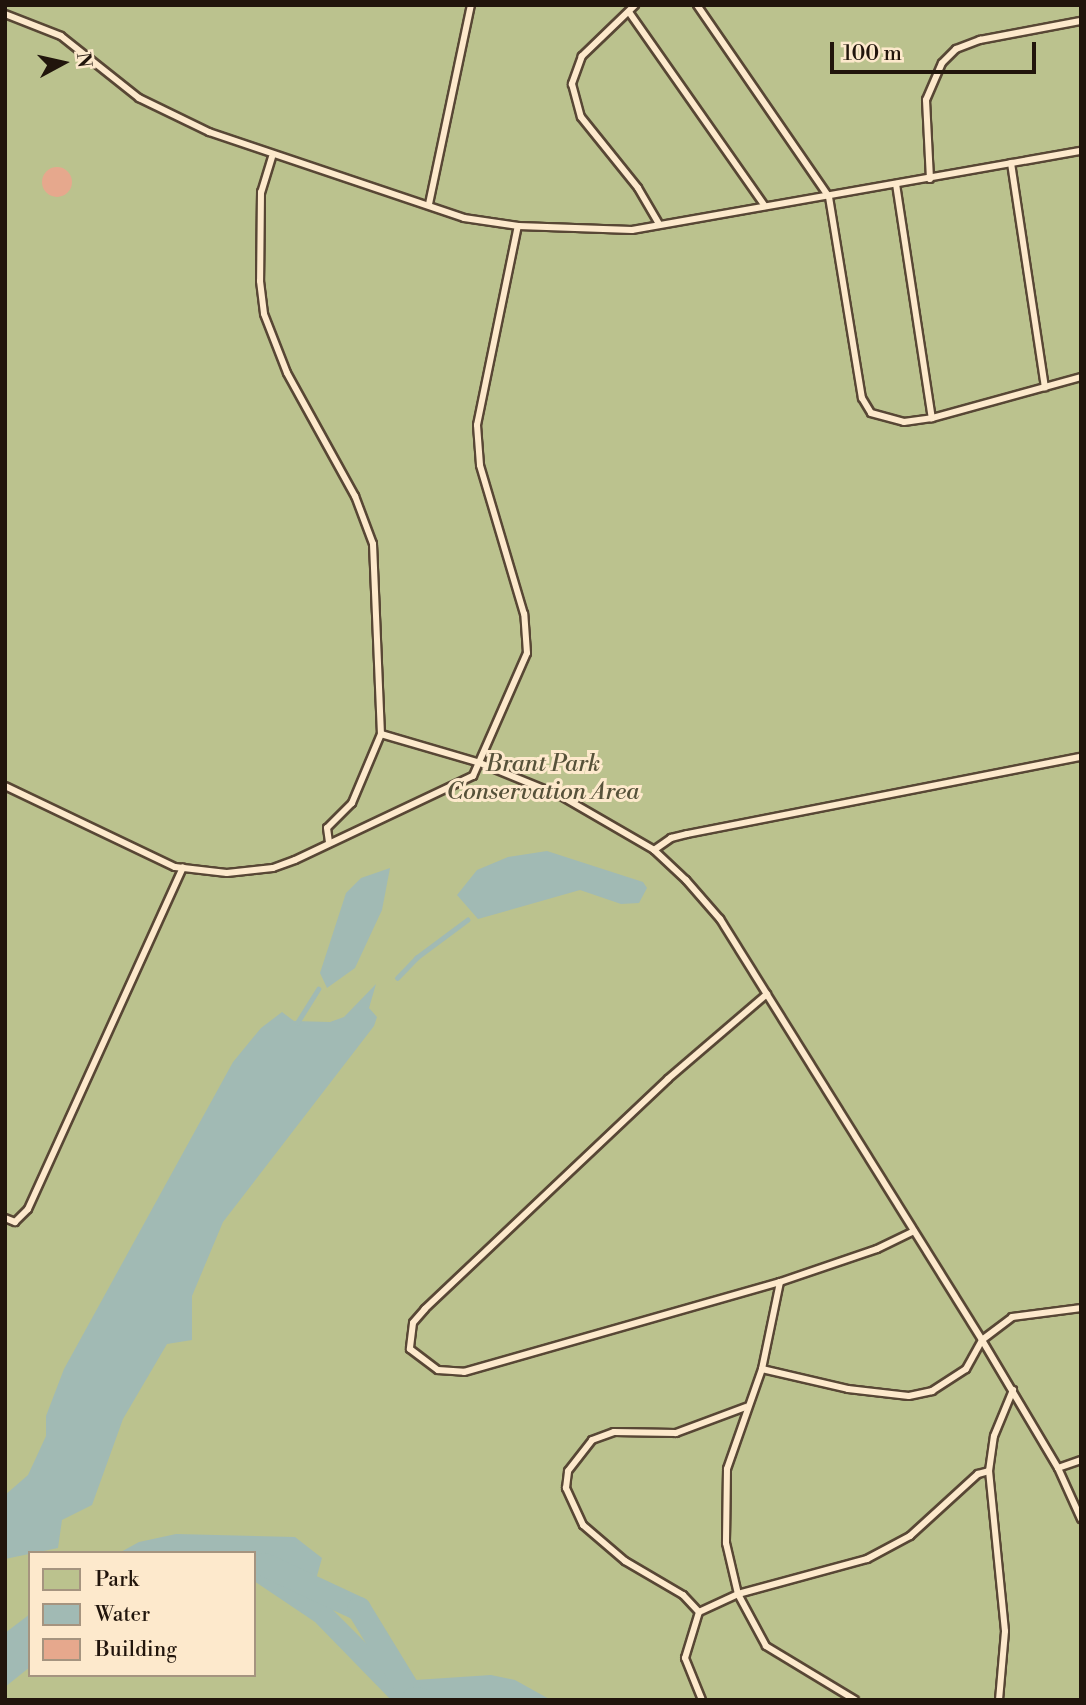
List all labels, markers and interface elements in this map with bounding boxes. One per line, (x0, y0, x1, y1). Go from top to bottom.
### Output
north arrow (28, 28, 98, 98)
scale bar (834, 28, 1040, 72)
text: 100 m (843, 41, 902, 67)
text: N (71, 51, 97, 69)
park label: Brant Park Conservation Area (447, 751, 639, 807)
legend (28, 1551, 256, 1677)
text: Park (95, 1567, 139, 1593)
text: Water (95, 1602, 150, 1628)
text: Building (95, 1637, 177, 1663)

